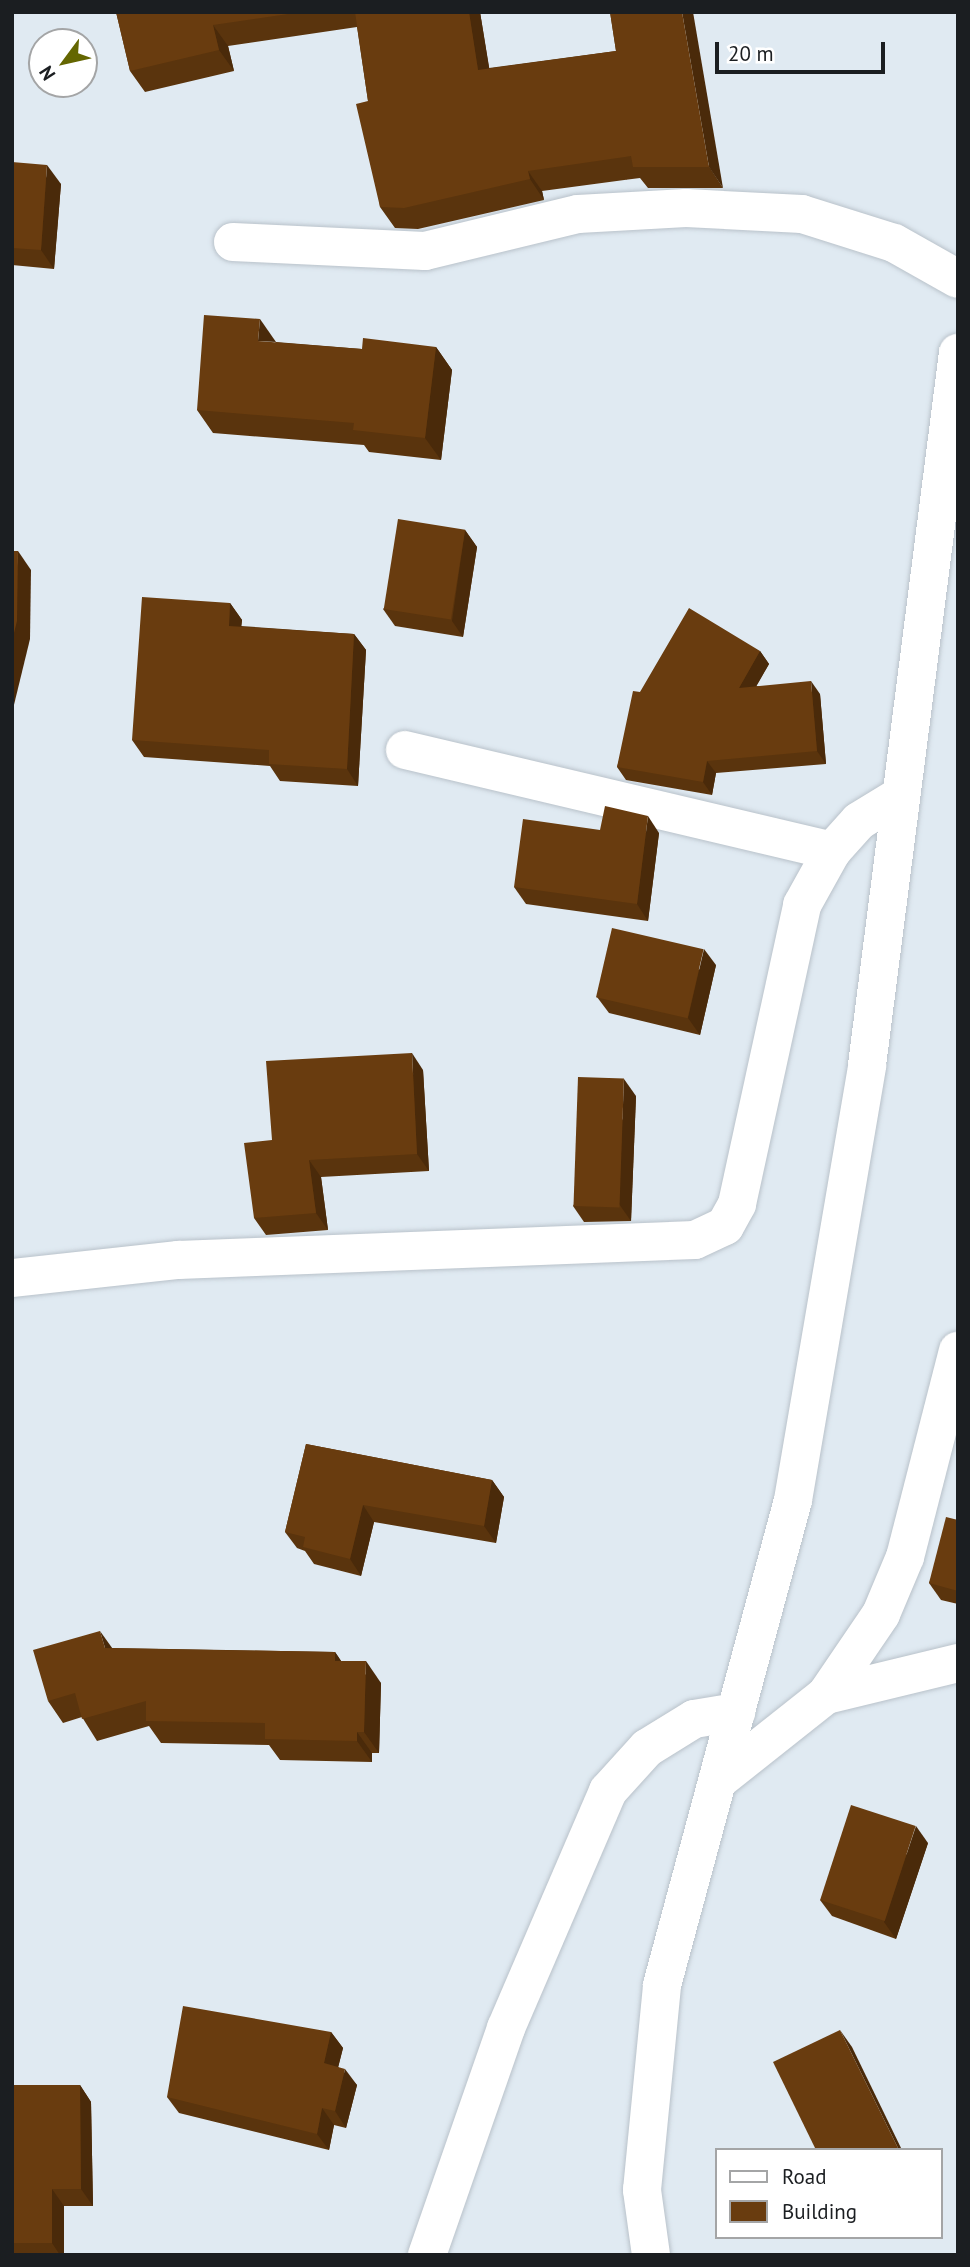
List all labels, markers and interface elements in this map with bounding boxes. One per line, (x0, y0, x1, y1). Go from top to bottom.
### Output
north arrow (28, 28, 98, 98)
scale bar (718, 28, 888, 72)
text: 20 m (728, 40, 774, 67)
text: N (34, 62, 61, 85)
legend (715, 2148, 942, 2239)
text: Road (782, 2163, 826, 2190)
text: Building (782, 2198, 857, 2225)

